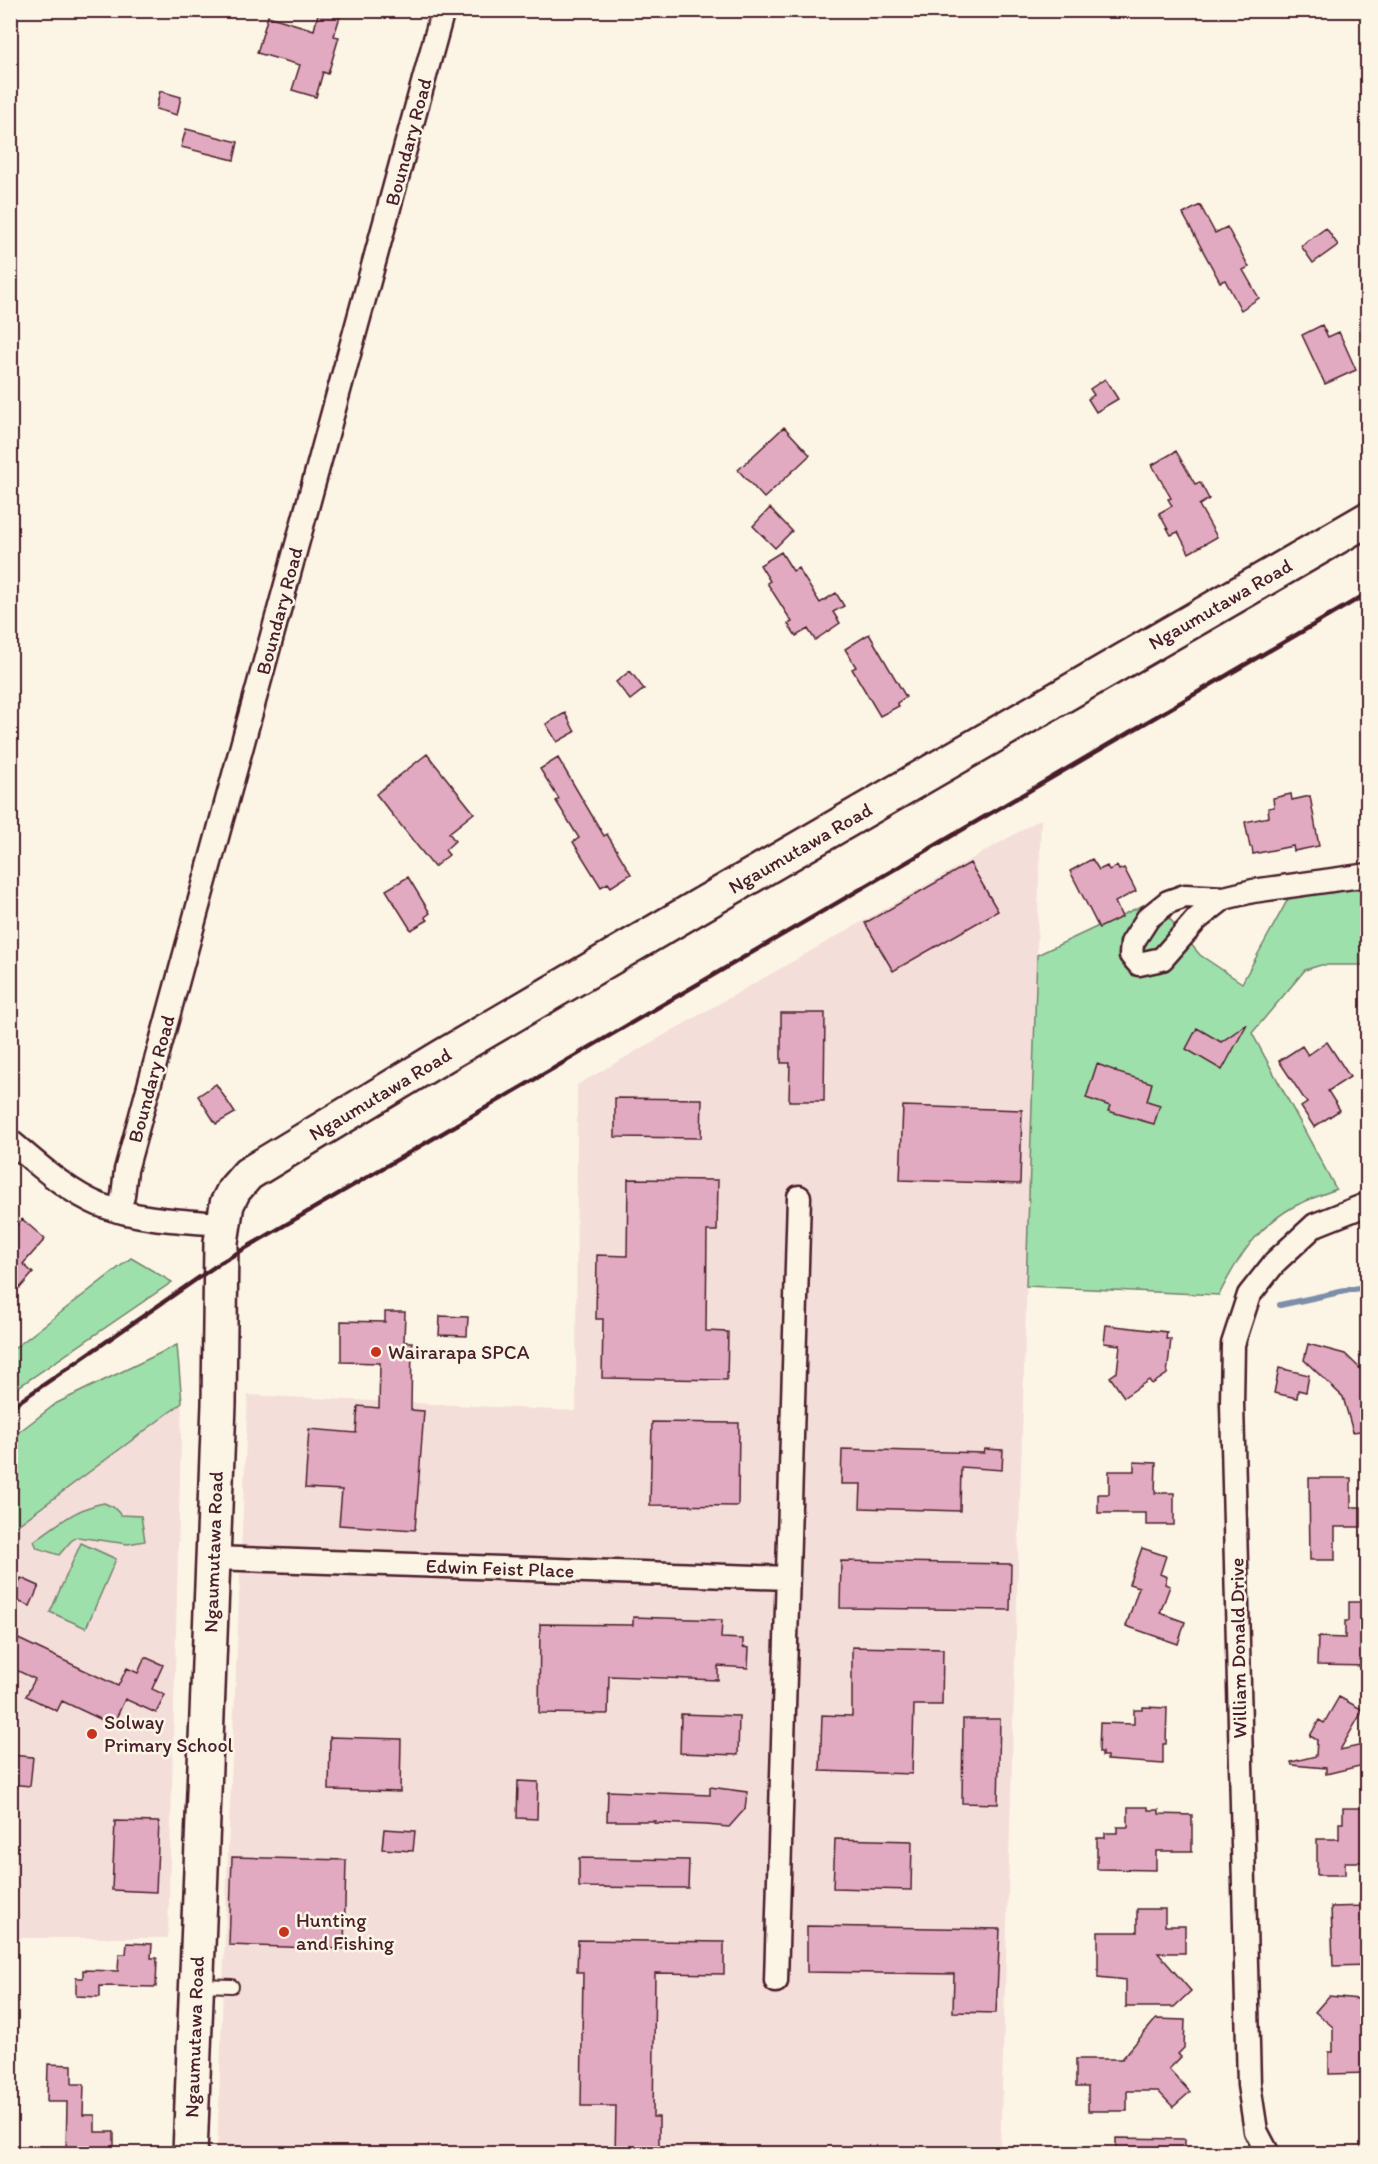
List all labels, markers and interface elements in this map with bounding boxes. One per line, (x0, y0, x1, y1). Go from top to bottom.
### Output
street label: Boundary Road (379, 75, 437, 208)
street label: Boundary Road (250, 544, 308, 677)
street label: Ngaumutawa Road (1144, 553, 1296, 655)
street label: Ngaumutawa Road (724, 797, 876, 899)
street label: Boundary Road (122, 1012, 180, 1145)
street label: Ngaumutawa Road (305, 1042, 456, 1146)
place label: Wairarapa SPCA (388, 1340, 530, 1364)
marker: Wairarapa SPCA (369, 1345, 383, 1359)
street label: Ngaumutawa Road (198, 1471, 228, 1633)
street label: Edwin Feist Place (425, 1553, 575, 1583)
street label: William Donald Drive (1224, 1557, 1252, 1739)
place label: Solway Primary School (104, 1710, 234, 1757)
marker: Solway Primary School (85, 1727, 99, 1741)
place label: Hunting and Fishing (296, 1908, 395, 1955)
marker: Hunting and Fishing (277, 1925, 291, 1939)
street label: Ngaumutawa Road (179, 1956, 209, 2118)

